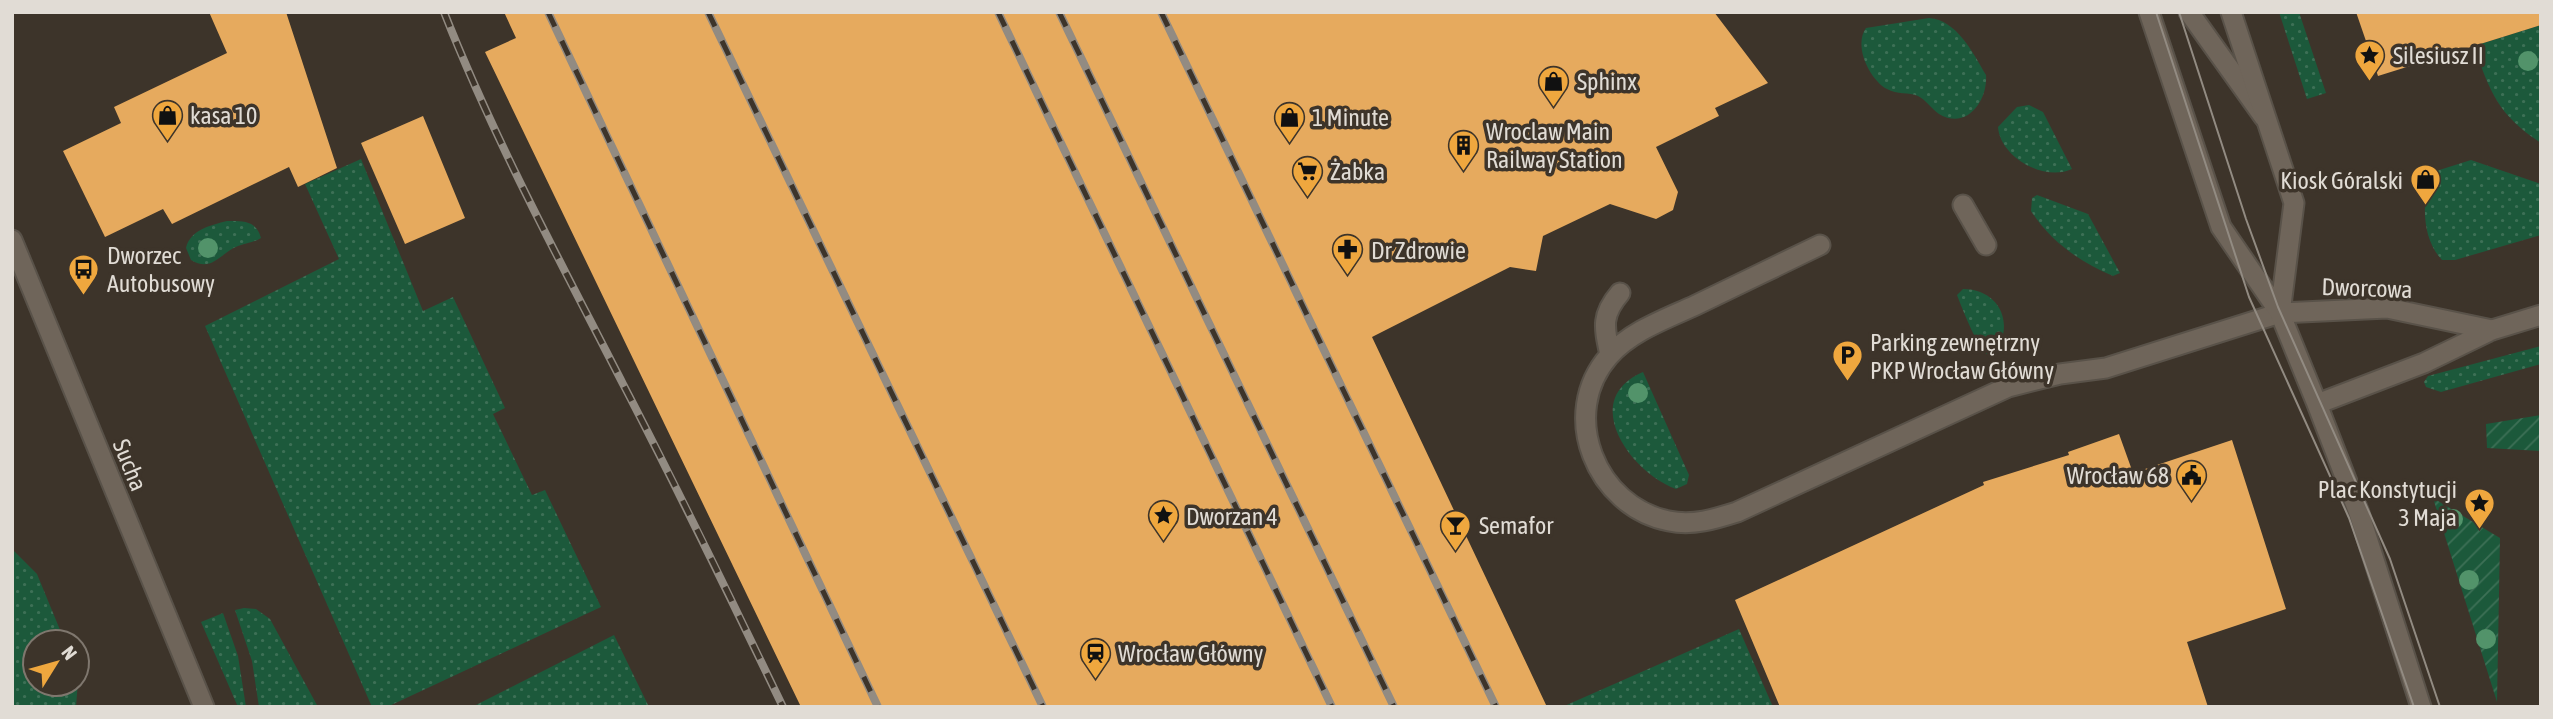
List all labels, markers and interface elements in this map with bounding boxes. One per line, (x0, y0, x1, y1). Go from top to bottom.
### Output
place icon: Silesiusz II (2353, 38, 2387, 82)
place label: Silesiusz II (2393, 42, 2484, 69)
shop icon: Sphinx (1537, 64, 1571, 108)
place label: Sphinx (1577, 68, 1637, 95)
shop icon: kasa 10 (150, 98, 184, 142)
shop icon: 1 Minute (1272, 100, 1306, 144)
place label: kasa 10 (190, 102, 257, 129)
place label: 1 Minute (1312, 104, 1389, 131)
place label: Wroclaw Main Railway Station (1486, 118, 1623, 173)
building icon: Wroclaw Main Railway Station (1446, 128, 1480, 172)
supermarket icon: Żabka (1290, 154, 1324, 198)
place label: Żabka (1330, 158, 1385, 185)
shop icon: Kiosk Góralski (2409, 163, 2443, 207)
place label: Kiosk Góralski (2280, 167, 2403, 194)
pharmacy icon: Dr Zdrowie (1331, 233, 1365, 277)
place label: Dr Zdrowie (1371, 237, 1466, 264)
place label: Dworzec Autobusowy (107, 242, 215, 297)
bus stop icon: Dworzec Autobusowy (67, 252, 101, 296)
street label: Dworcowa (2321, 273, 2413, 303)
place label: Parking zewnętrzny PKP Wrocław Główny (1870, 329, 2054, 384)
parking icon: Parking zewnętrzny PKP Wrocław Główny (1830, 339, 1864, 383)
street label: Sucha (107, 435, 153, 495)
public building icon: Wrocław 68 (2175, 458, 2209, 502)
place label: Wrocław 68 (2067, 462, 2169, 489)
place label: Plac Konstytucji 3 Maja (2318, 476, 2457, 531)
place icon: Plac Konstytucji 3 Maja (2463, 486, 2497, 530)
place icon: Dworzan 4 (1146, 499, 1180, 543)
place label: Dworzan 4 (1186, 503, 1278, 530)
bar icon: Semafor (1439, 508, 1473, 552)
place label: Semafor (1479, 512, 1554, 539)
north arrow (21, 628, 91, 698)
station icon: Wrocław Główny (1078, 636, 1112, 680)
place label: Wrocław Główny (1118, 640, 1264, 667)
text: N (57, 642, 82, 664)

